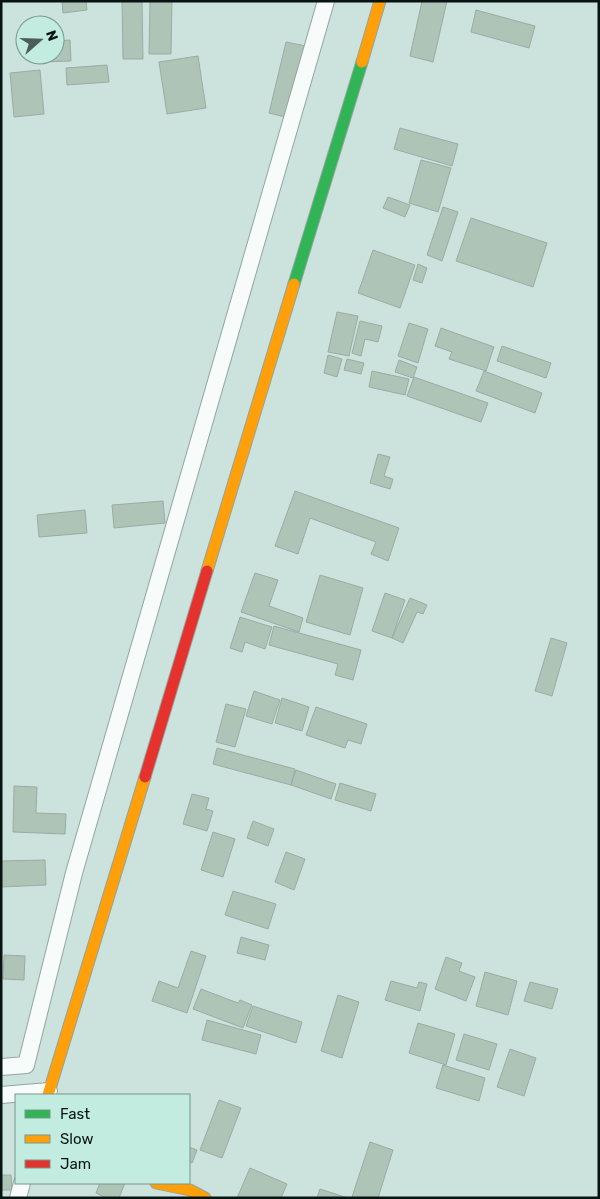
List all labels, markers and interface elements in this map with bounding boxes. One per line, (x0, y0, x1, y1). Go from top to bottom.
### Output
north arrow (15, 15, 65, 65)
text: N (42, 28, 61, 43)
legend (15, 1094, 190, 1184)
text: Fast (60, 1105, 90, 1123)
text: Slow (60, 1130, 93, 1148)
text: Jam (60, 1155, 91, 1173)

